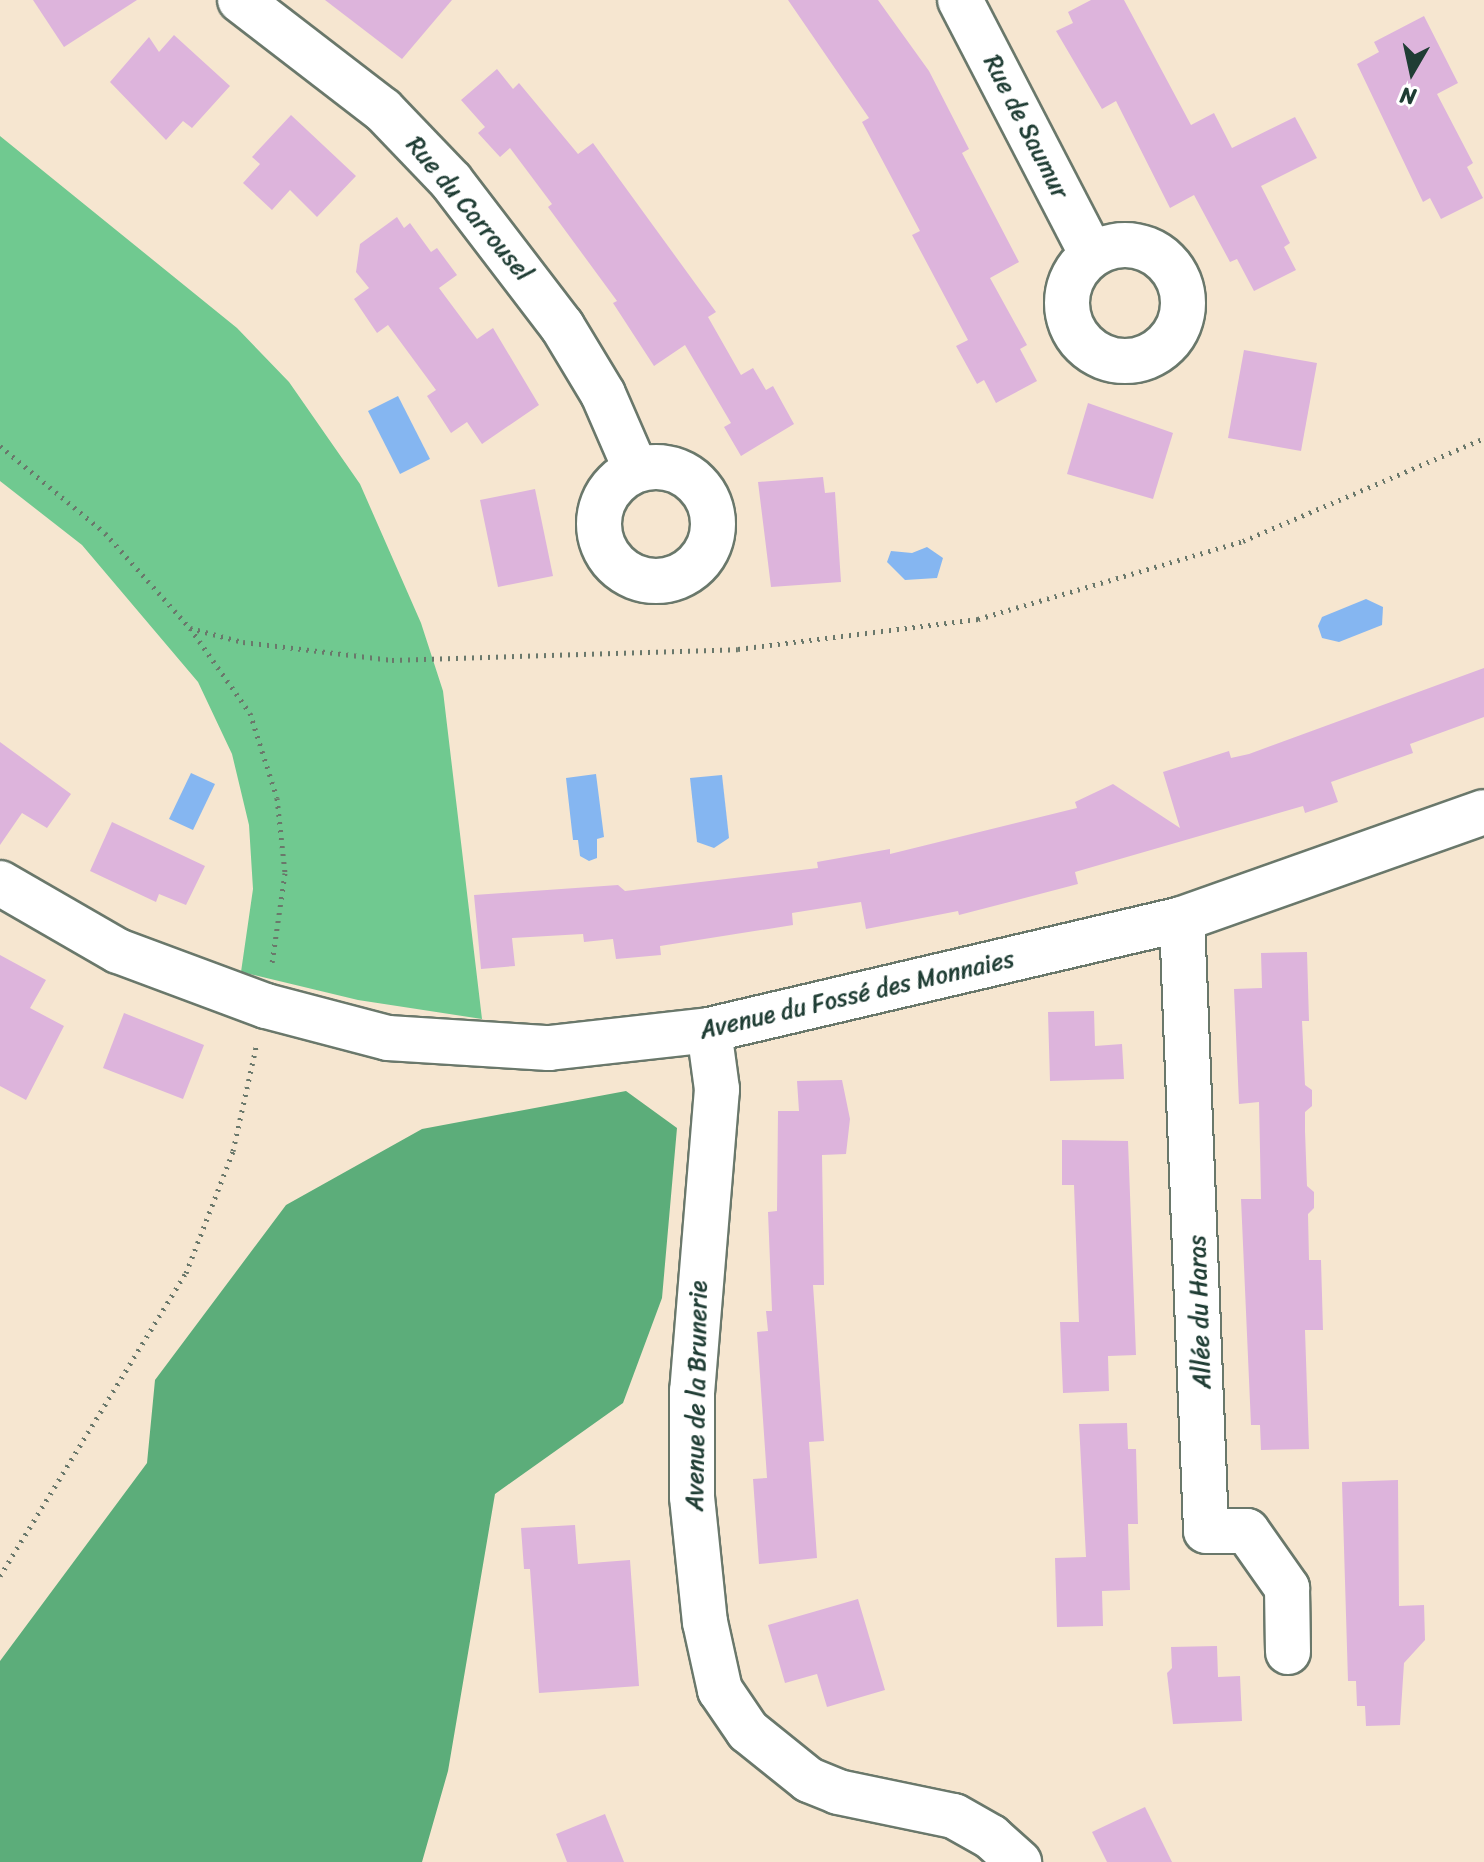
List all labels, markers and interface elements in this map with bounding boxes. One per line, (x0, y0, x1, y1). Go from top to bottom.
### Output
north arrow (1372, 32, 1452, 112)
street label: Rue de Saumur (977, 50, 1075, 204)
text: N (1398, 76, 1419, 117)
street label: Rue du Carrousel (401, 131, 537, 287)
street label: Avenue du Fossé des Monnaies (697, 945, 1017, 1045)
street label: Allée du Haras (1183, 1235, 1217, 1389)
street label: Avenue de la Brunerie (681, 1280, 713, 1512)

